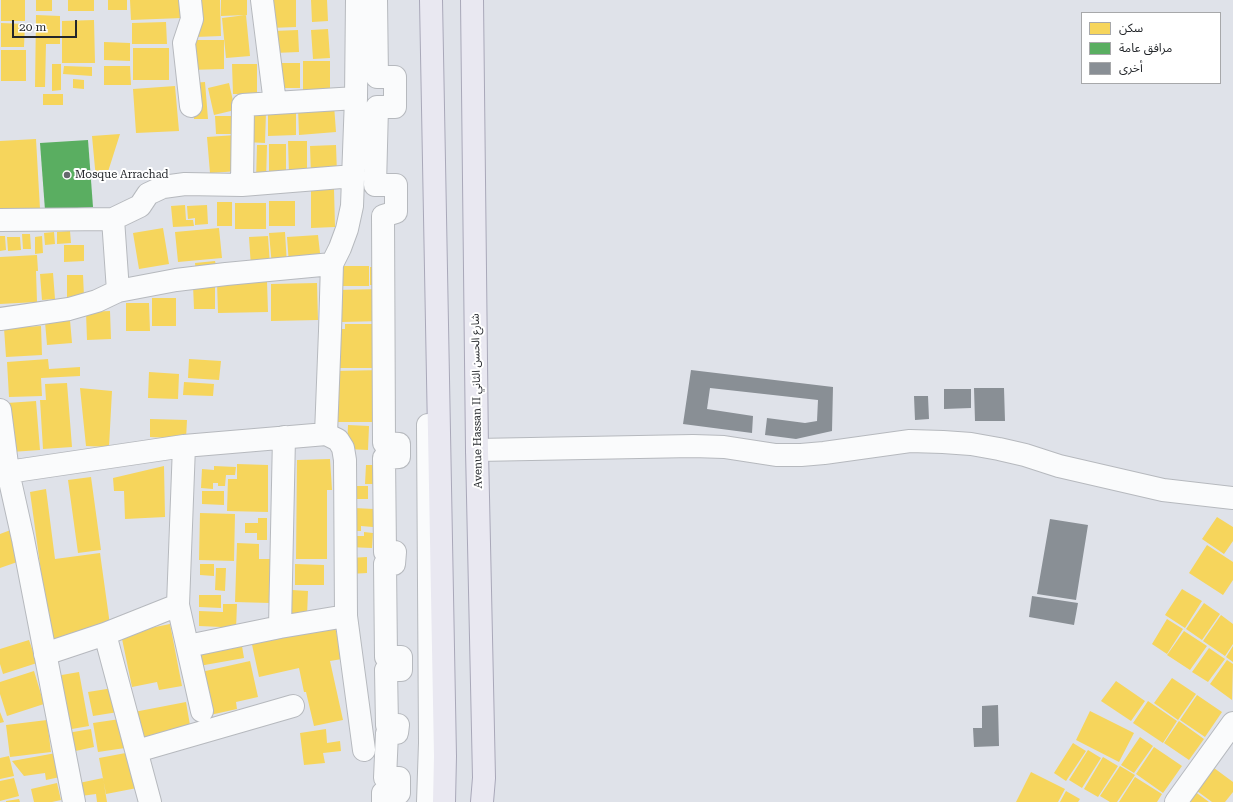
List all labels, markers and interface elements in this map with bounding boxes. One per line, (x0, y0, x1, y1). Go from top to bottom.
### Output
scale bar (14, 12, 79, 38)
legend (1081, 12, 1221, 84)
text: 20 m (19, 20, 46, 34)
text: سكن (1119, 21, 1143, 35)
text: مرافق عامة (1119, 41, 1172, 55)
text: أخرى (1119, 61, 1143, 75)
place label: Mosque Arrachad (75, 168, 169, 182)
marker: Mosque Arrachad (62, 170, 72, 180)
street label: Avenue Hassan II شارع الحسن الثاني (469, 313, 485, 489)

